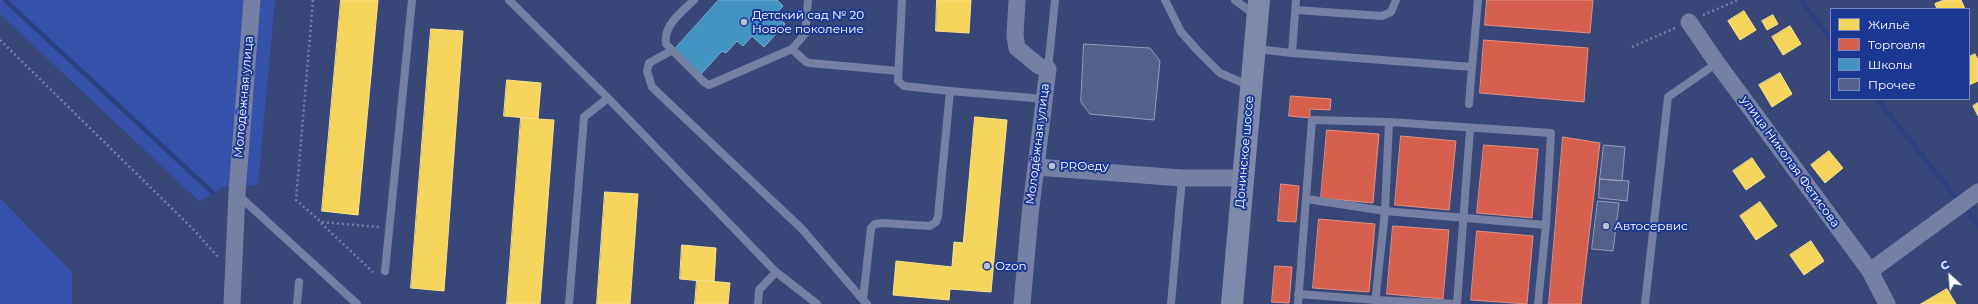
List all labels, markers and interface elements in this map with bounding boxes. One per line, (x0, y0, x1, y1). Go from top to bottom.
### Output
place label: Детский сад № 20 Новое поколение (752, 8, 864, 36)
legend (1830, 8, 1970, 100)
marker: Детский сад № 20 Новое поколение (739, 17, 749, 27)
text: Жильё (1868, 17, 1910, 32)
street label: Молодёжная улица (231, 35, 257, 159)
text: Торговля (1868, 37, 1925, 52)
text: Школы (1868, 57, 1913, 72)
text: Прочее (1868, 77, 1916, 92)
street label: Молодёжная улица (1023, 82, 1053, 206)
street label: улица Николая Фетисова (1738, 94, 1842, 230)
street label: Донинское шоссе (1233, 95, 1257, 209)
place label: PROеду (1060, 159, 1109, 173)
marker: PROеду (1047, 161, 1057, 171)
place label: Автосервис (1614, 219, 1688, 233)
marker: Автосервис (1601, 221, 1611, 231)
north arrow (1930, 256, 1970, 296)
text: С (1938, 257, 1951, 273)
place label: Ozon (995, 259, 1027, 273)
marker: Ozon (982, 261, 992, 271)

